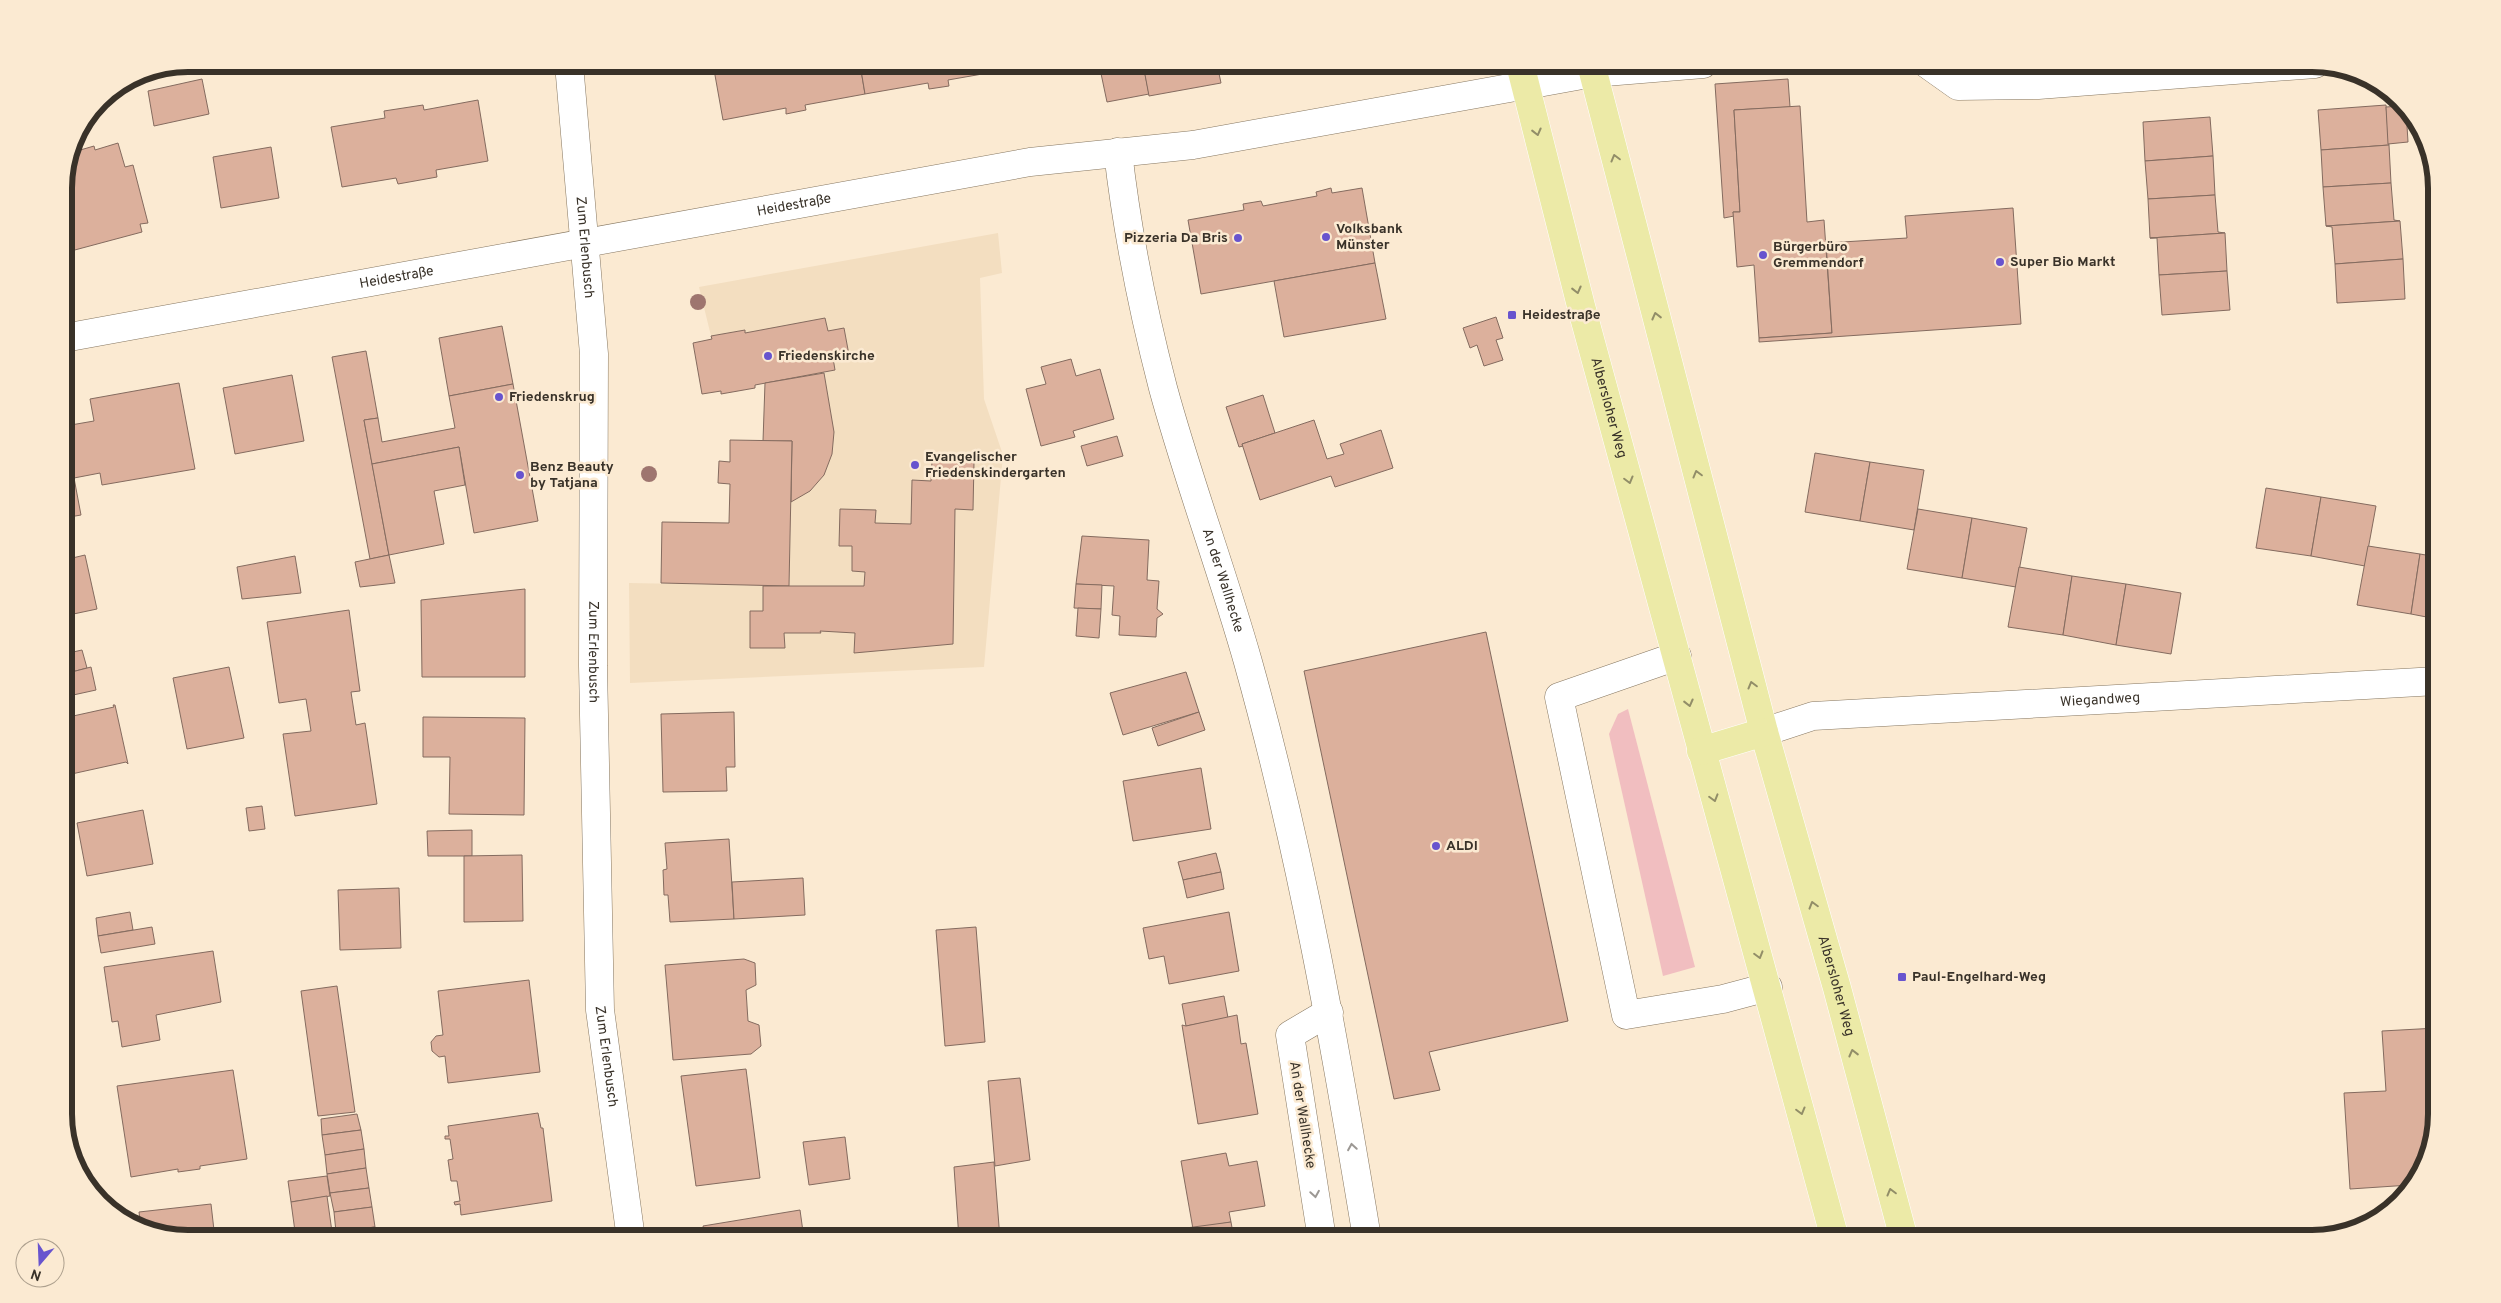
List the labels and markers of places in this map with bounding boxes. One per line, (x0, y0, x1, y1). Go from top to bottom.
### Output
place label: Volksbank Münster (1336, 221, 1403, 254)
place label: Pizzeria Da Bris (1124, 230, 1228, 247)
marker: Volksbank Münster (1320, 231, 1332, 243)
marker: Pizzeria Da Bris (1232, 232, 1244, 244)
place label: Bürgerbüro Gremmendorf (1773, 239, 1864, 272)
marker: Bürgerbüro Gremmendorf (1757, 249, 1769, 261)
place label: Super Bio Markt (2010, 254, 2116, 271)
marker: Super Bio Markt (1994, 256, 2006, 268)
place label: Heidestraße (1522, 307, 1601, 324)
marker: Heidestraße (1506, 309, 1518, 321)
place label: Friedenskirche (778, 348, 875, 365)
marker: Friedenskirche (762, 350, 774, 362)
place label: Friedenskrug (509, 389, 595, 406)
marker: Friedenskrug (493, 391, 505, 403)
place label: Evangelischer Friedenskindergarten (925, 449, 1066, 482)
place label: Benz Beauty by Tatjana (530, 459, 614, 492)
marker: Evangelischer Friedenskindergarten (909, 459, 921, 471)
marker: Benz Beauty by Tatjana (514, 469, 526, 481)
place label: ALDI (1446, 838, 1478, 855)
marker: ALDI (1430, 840, 1442, 852)
place label: Paul-Engelhard-Weg (1912, 969, 2046, 986)
marker: Paul-Engelhard-Weg (1896, 971, 1908, 983)

